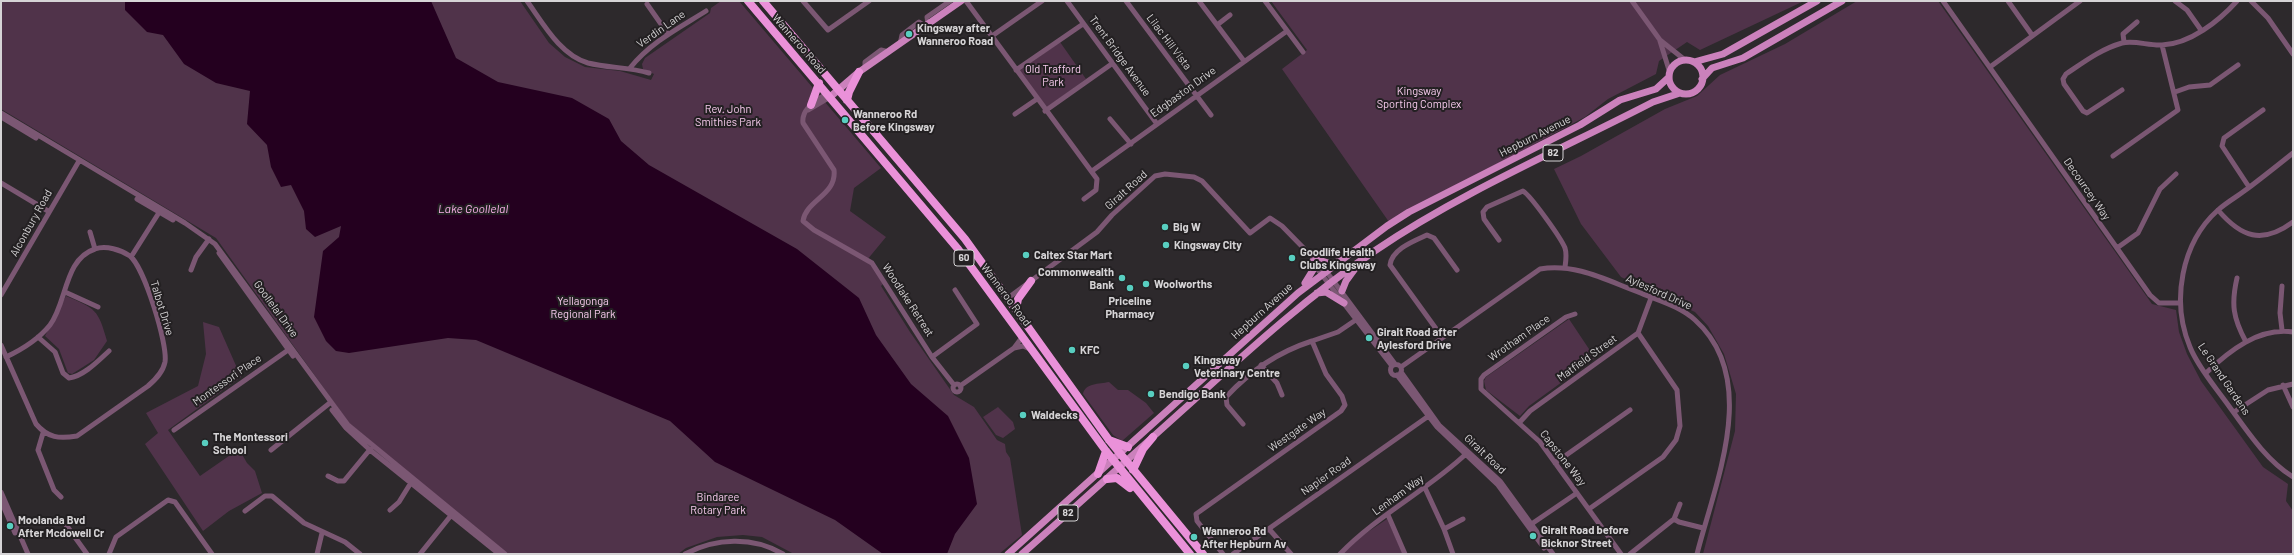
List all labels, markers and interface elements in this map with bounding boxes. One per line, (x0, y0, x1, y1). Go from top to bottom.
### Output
street label: Verdin Lane (634, 7, 688, 51)
street label: Wanneroo Road (769, 11, 829, 77)
street label: Lilac Hill Vista (1144, 11, 1194, 73)
street label: Trent Bridge Avenue (1086, 13, 1154, 99)
place label: Kingsway after Wanneroo Road (917, 21, 993, 47)
marker: Kingsway after Wanneroo Road (904, 29, 914, 39)
park label: Old Trafford Park (1025, 62, 1081, 88)
street label: Edgbaston Drive (1148, 64, 1218, 120)
park label: Kingsway Sporting Complex (1377, 84, 1461, 110)
park label: Rev. John Smithies Park (695, 102, 761, 128)
place label: Wanneroo Rd Before Kingsway (853, 107, 934, 133)
street label: Hepburn Avenue (1497, 112, 1573, 160)
marker: Wanneroo Rd Before Kingsway (840, 115, 850, 125)
road number: 82 (1543, 145, 1563, 161)
street label: Decourcey Way (2061, 155, 2113, 223)
street label: Giralt Road (1102, 168, 1150, 212)
street label: Alconbury Road (7, 187, 55, 259)
water label: Lake Goollelal (438, 202, 508, 216)
place label: Big W (1173, 220, 1201, 234)
marker: Big W (1160, 222, 1170, 232)
place label: Kingsway City (1174, 238, 1242, 252)
marker: Kingsway City (1161, 240, 1171, 250)
place label: Goodlife Health Clubs Kingsway (1300, 245, 1376, 271)
place label: Caltex Star Mart (1034, 248, 1112, 262)
road number: 60 (954, 250, 974, 266)
marker: Caltex Star Mart (1021, 250, 1031, 260)
marker: Goodlife Health Clubs Kingsway (1287, 253, 1297, 263)
street label: Woodlake Retreat (879, 261, 937, 339)
street label: Wanneroo Road (978, 261, 1034, 329)
place label: Commonwealth Bank (1038, 265, 1114, 291)
street label: Aylesford Drive (1624, 272, 1694, 312)
marker: Commonwealth Bank (1117, 273, 1127, 283)
place label: Woolworths (1154, 277, 1212, 291)
street label: Goollelal Drive (251, 278, 301, 340)
street label: Talbot Drive (147, 279, 177, 337)
marker: Woolworths (1141, 279, 1151, 289)
street label: Hepburn Avenue (1229, 280, 1295, 342)
marker: Priceline Pharmacy (1125, 283, 1135, 293)
park label: Yellagonga Regional Park (550, 294, 616, 320)
place label: Priceline Pharmacy (1106, 294, 1154, 320)
street label: Wrotham Place (1486, 312, 1552, 364)
place label: Giralt Road after Aylesford Drive (1377, 325, 1457, 351)
street label: Matfield Street (1554, 332, 1620, 384)
marker: Giralt Road after Aylesford Drive (1364, 333, 1374, 343)
street label: Le Grand Gardens (2195, 340, 2253, 418)
place label: KFC (1080, 343, 1100, 357)
marker: KFC (1067, 345, 1077, 355)
street label: Montessori Place (190, 351, 264, 409)
place label: Kingsway Veterinary Centre (1194, 353, 1280, 379)
marker: Kingsway Veterinary Centre (1181, 361, 1191, 371)
place label: Bendigo Bank (1159, 387, 1226, 401)
marker: Bendigo Bank (1146, 389, 1156, 399)
street label: Westgate Way (1266, 405, 1328, 455)
place label: Waldecks (1031, 408, 1078, 422)
marker: Waldecks (1018, 410, 1028, 420)
street label: Capstone Way (1537, 428, 1589, 488)
place label: The Montessori School (213, 430, 288, 456)
street label: Giralt Road (1461, 431, 1509, 477)
marker: The Montessori School (200, 438, 210, 448)
street label: Napier Road (1298, 454, 1354, 498)
street label: Lenham Way (1370, 472, 1426, 518)
park label: Bindaree Rotary Park (690, 490, 746, 516)
road number: 82 (1058, 505, 1078, 521)
place label: Moolanda Bvd After Mcdowell Cr (18, 513, 104, 539)
marker: Moolanda Bvd After Mcdowell Cr (5, 521, 15, 531)
place label: Giralt Road before Bicknor Street (1541, 523, 1629, 549)
place label: Wanneroo Rd After Hepburn Av (1202, 524, 1286, 550)
marker: Giralt Road before Bicknor Street (1528, 531, 1538, 541)
marker: Wanneroo Rd After Hepburn Av (1189, 532, 1199, 542)

